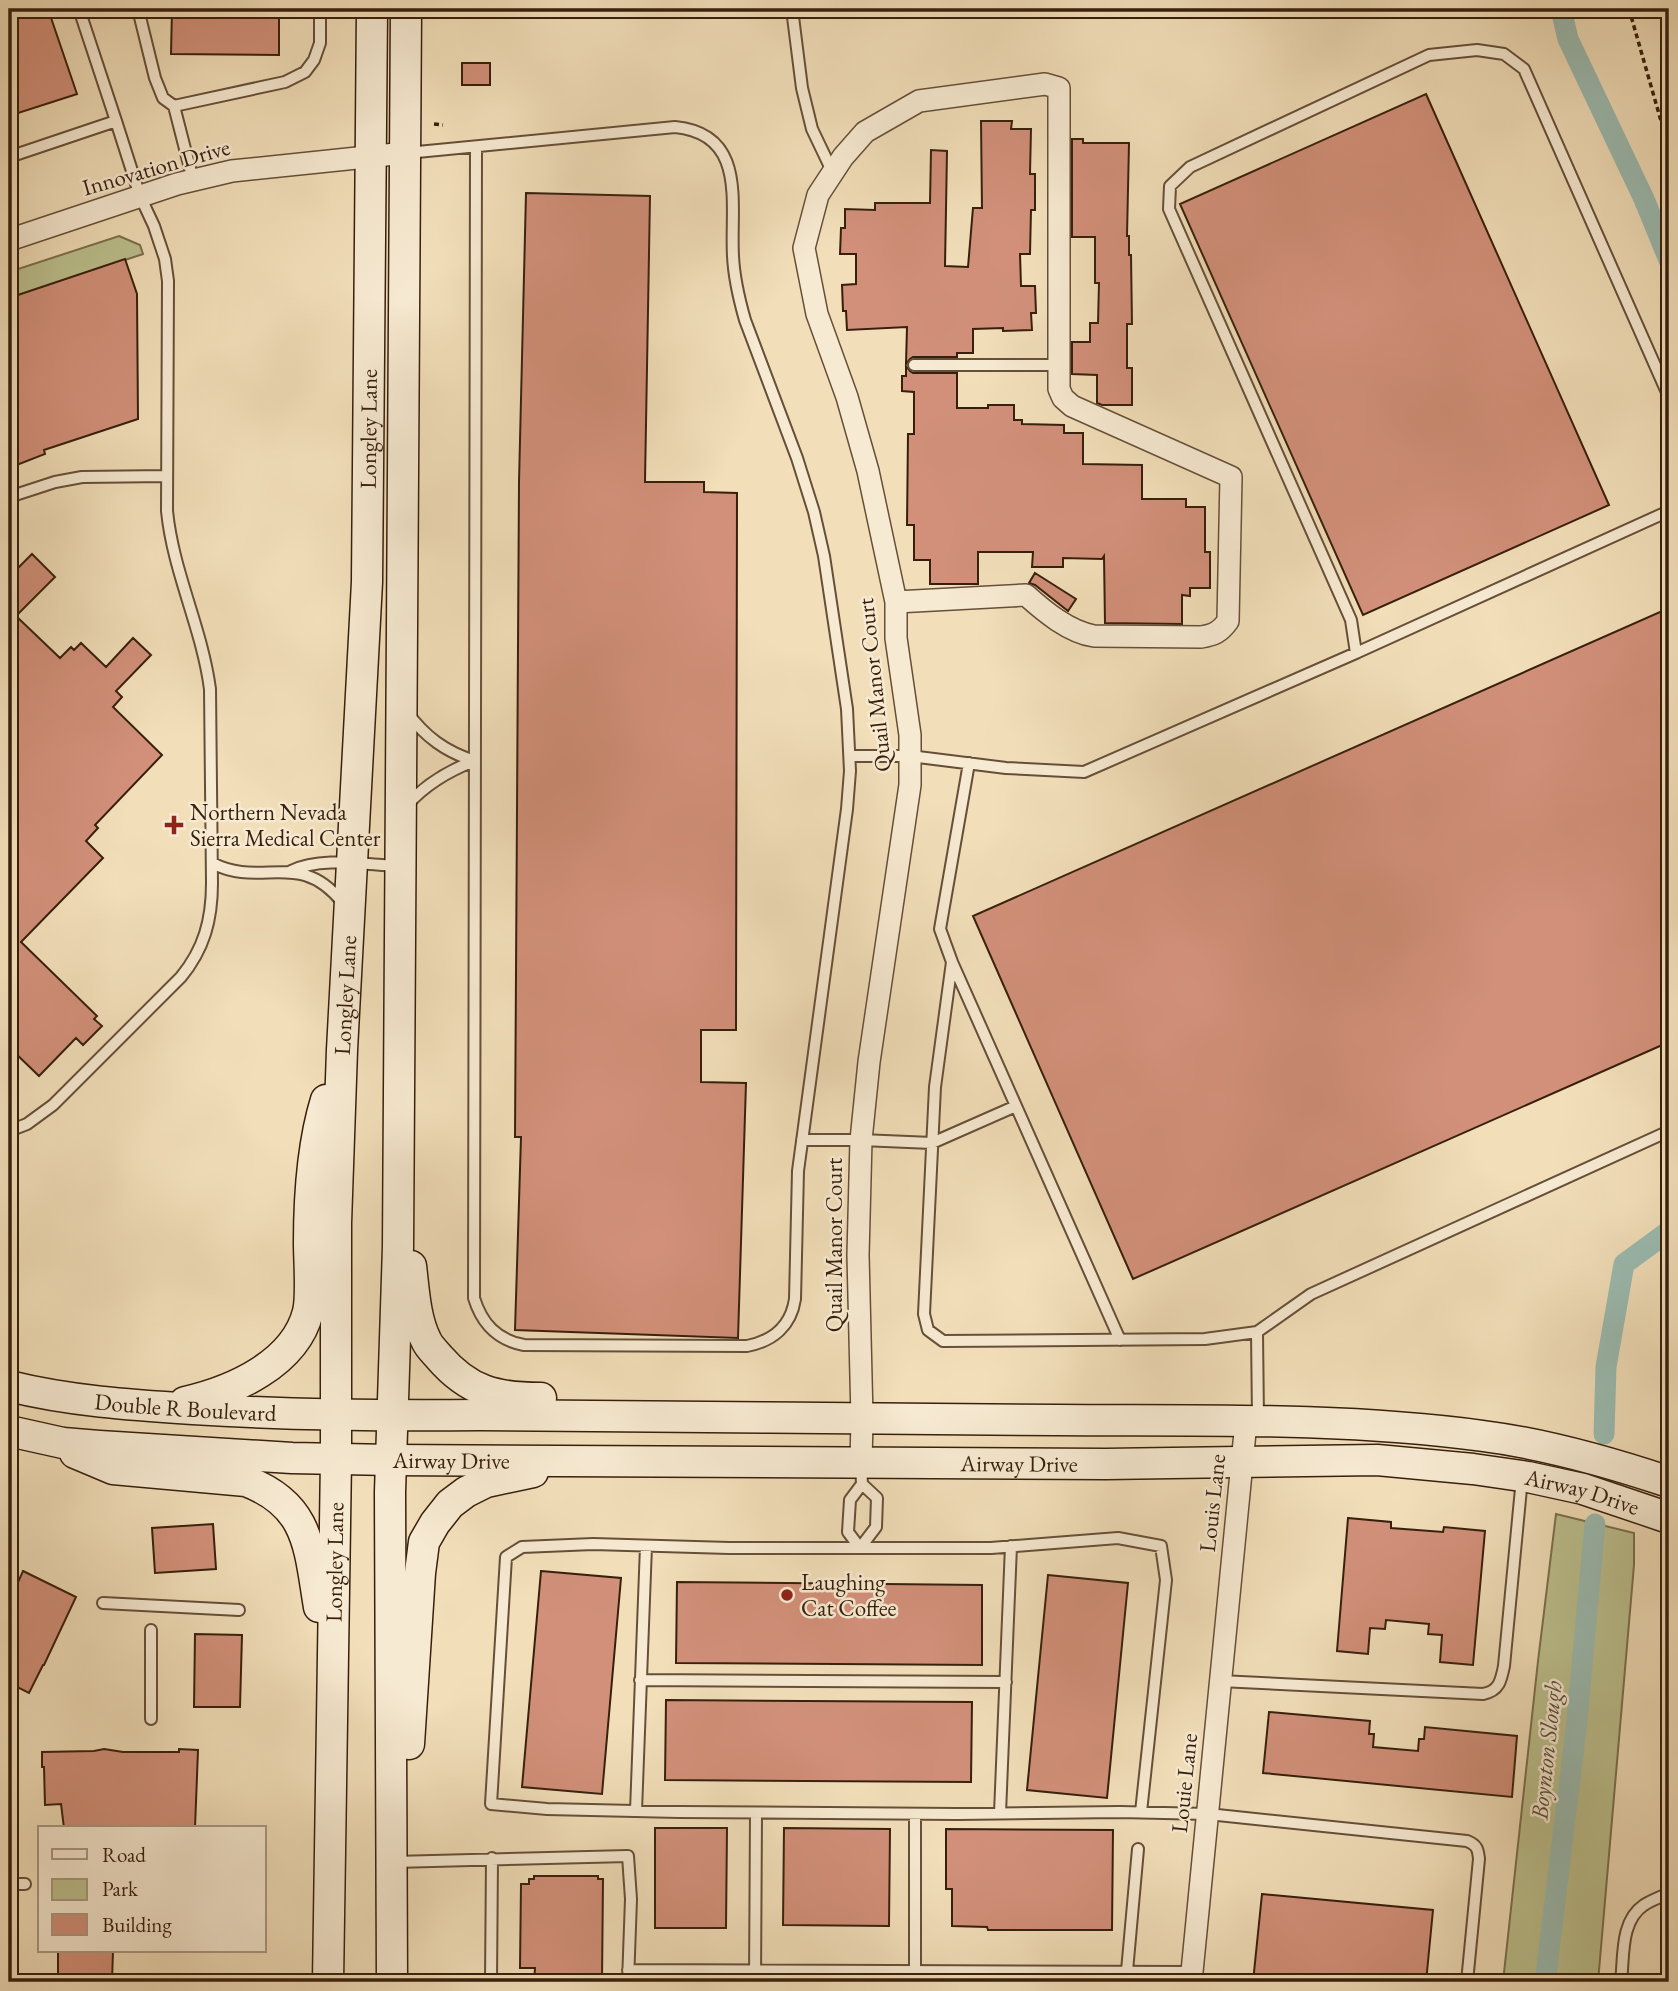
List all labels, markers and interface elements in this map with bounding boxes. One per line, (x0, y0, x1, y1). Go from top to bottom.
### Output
street label: Innovation Drive (79, 132, 233, 202)
street label: Longley Lane (353, 369, 384, 489)
street label: Quail Manor Court (850, 596, 898, 773)
place label: Northern Nevada Sierra Medical Center (190, 797, 381, 853)
marker: Northern Nevada Sierra Medical Center (164, 815, 184, 835)
street label: Longley Lane (327, 935, 363, 1056)
street label: Quail Manor Court (819, 1157, 849, 1332)
street label: Double R Boulevard (93, 1386, 277, 1428)
street label: Airway Drive (391, 1445, 510, 1476)
street label: Airway Drive (959, 1448, 1078, 1479)
street label: Louis Lane (1192, 1453, 1232, 1553)
street label: Airway Drive (1521, 1462, 1643, 1522)
street label: Longley Lane (319, 1502, 350, 1622)
place label: Laughing Cat Coffee (801, 1567, 896, 1623)
marker: Laughing Cat Coffee (779, 1587, 795, 1603)
water label: Boynton Slough (1523, 1679, 1569, 1822)
street label: Louie Lane (1164, 1732, 1204, 1834)
legend (38, 1826, 266, 1952)
text: Road (102, 1841, 146, 1868)
text: Park (102, 1875, 139, 1902)
text: Building (102, 1911, 172, 1938)

